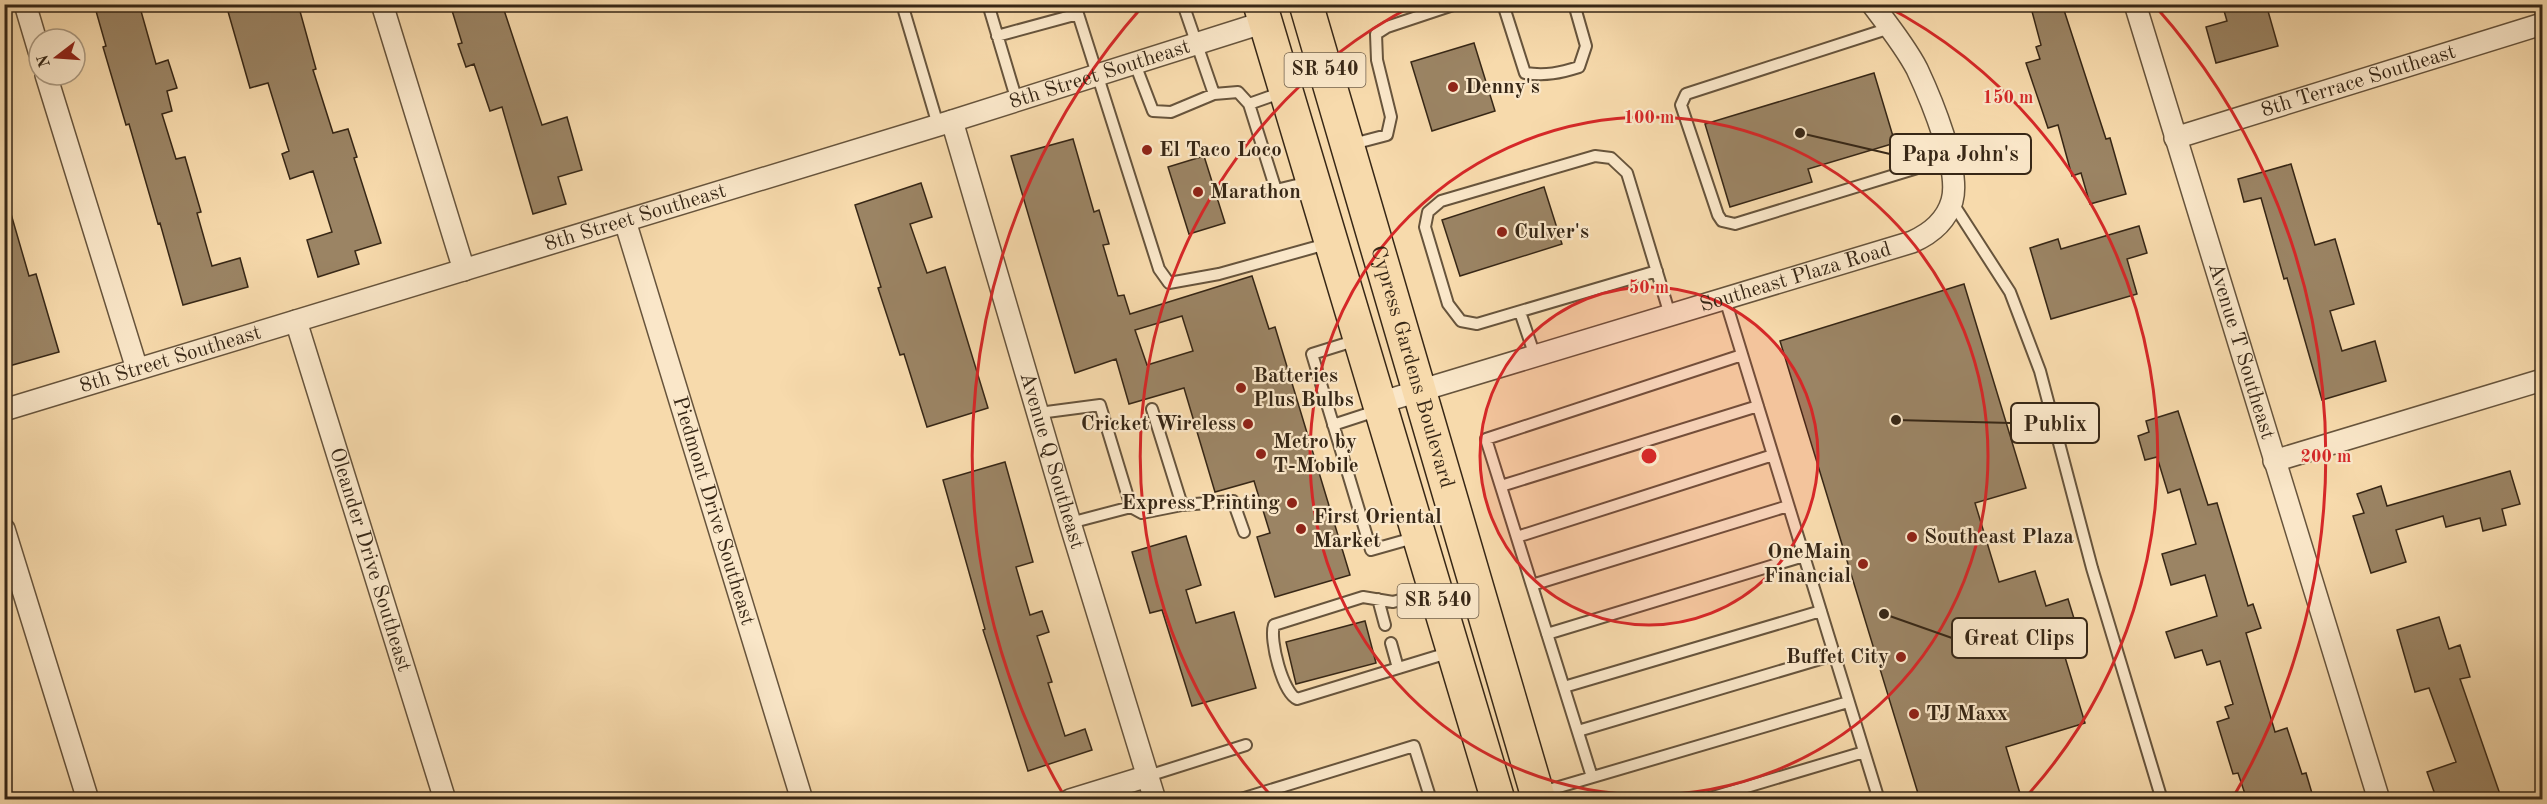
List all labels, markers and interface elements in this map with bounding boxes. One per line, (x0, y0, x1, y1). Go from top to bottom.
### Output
north arrow (27, 27, 87, 87)
street label: 8th Street Southeast (1007, 36, 1193, 113)
street label: 8th Terrace Southeast (2259, 41, 2458, 121)
text: N (35, 52, 54, 69)
road number: SR 540 (1284, 53, 1366, 87)
place label: Denny's (1465, 77, 1540, 98)
marker: Denny's (1446, 80, 1460, 94)
text: 150 m (1983, 89, 2033, 107)
text: 100 m (1624, 109, 1674, 127)
callout: Papa John's (1890, 134, 2031, 174)
place label: El Taco Loco (1159, 140, 1282, 161)
marker: El Taco Loco (1140, 143, 1154, 157)
text: Papa John's (1901, 144, 2019, 166)
street label: 8th Street Southeast (542, 180, 729, 255)
place label: Marathon (1210, 182, 1301, 203)
marker: Marathon (1191, 185, 1205, 199)
place label: Culver's (1514, 222, 1589, 243)
marker: Culver's (1495, 225, 1509, 239)
street label: Southeast Plaza Road (1697, 238, 1894, 316)
street label: Cypress Gardens Boulevard (1367, 243, 1458, 490)
street label: Avenue T Southeast (2204, 260, 2278, 442)
text: 50 m (1629, 279, 1669, 297)
street label: 8th Street Southeast (77, 322, 264, 397)
place label: Batteries Plus Bulbs (1253, 366, 1354, 411)
street label: Avenue Q Southeast (1016, 370, 1088, 552)
marker: Batteries Plus Bulbs (1234, 381, 1248, 395)
street label: Piedmont Drive Southeast (669, 394, 759, 628)
callout: Publix (2011, 403, 2099, 443)
place label: Cricket Wireless (1081, 414, 1236, 435)
text: Publix (2023, 414, 2087, 436)
marker: Cricket Wireless (1241, 417, 1255, 431)
place label: Metro by T-Mobile (1273, 432, 1359, 477)
street label: Oleander Drive Southeast (326, 445, 415, 674)
centre of rings (1639, 446, 1659, 466)
marker: Metro by T-Mobile (1254, 447, 1268, 461)
text: 200 m (2301, 448, 2351, 466)
place label: Express Printing (1121, 493, 1280, 514)
marker: Express Printing (1285, 496, 1299, 510)
place label: First Oriental Market (1313, 507, 1442, 552)
marker: First Oriental Market (1294, 522, 1308, 536)
place label: Southeast Plaza (1924, 527, 2074, 548)
marker: Southeast Plaza (1905, 530, 1919, 544)
place label: OneMain Financial (1764, 542, 1851, 587)
marker: OneMain Financial (1856, 557, 1870, 571)
road number: SR 540 (1398, 584, 1478, 618)
callout: Great Clips (1952, 618, 2087, 658)
text: Great Clips (1964, 628, 2074, 650)
place label: Buffet City (1786, 647, 1889, 668)
marker: Buffet City (1894, 650, 1908, 664)
place label: TJ Maxx (1926, 704, 2008, 725)
marker: TJ Maxx (1907, 707, 1921, 721)

